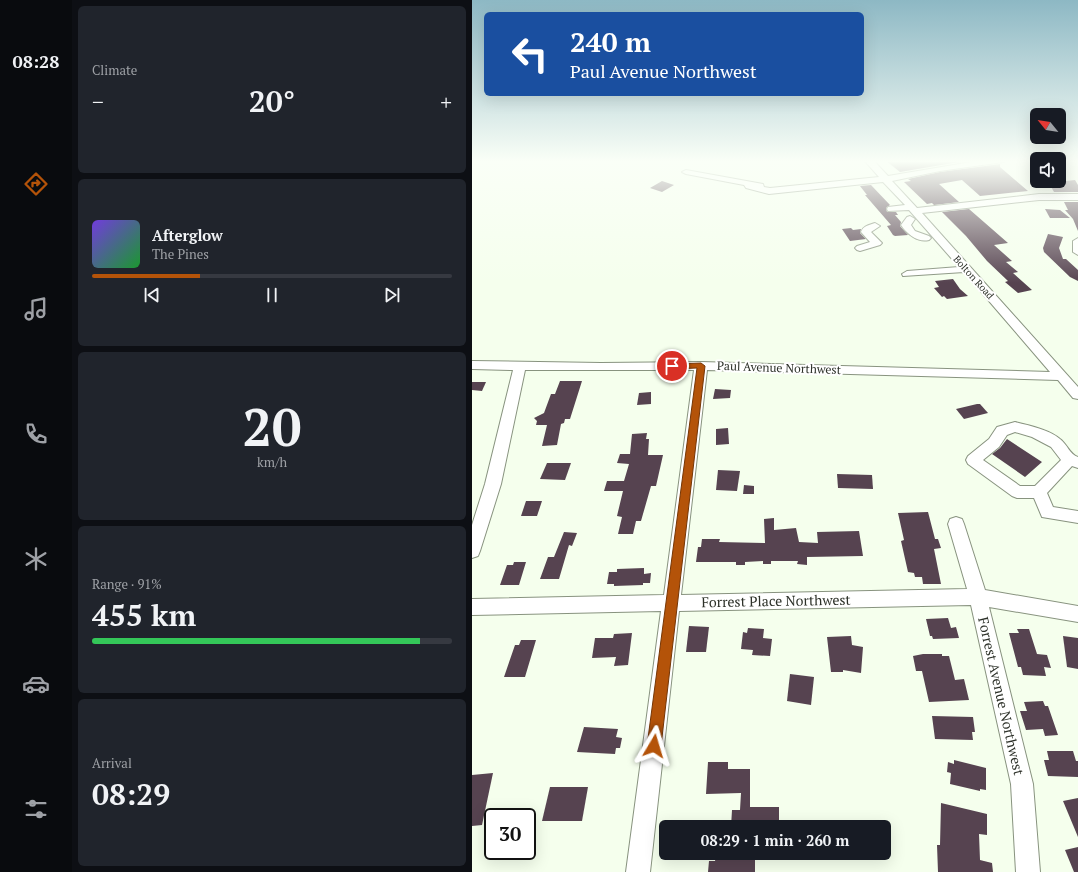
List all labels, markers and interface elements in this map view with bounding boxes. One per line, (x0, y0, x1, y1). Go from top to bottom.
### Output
text: 240 m (570, 23, 651, 60)
icon: left (504, 28, 556, 80)
text: 08:28 (13, 49, 59, 73)
text: Paul Avenue Northwest (570, 59, 757, 83)
text: Climate (92, 61, 137, 79)
text: 20° (249, 81, 295, 121)
text: − (92, 87, 104, 116)
text: + (440, 87, 452, 116)
north arrow (1030, 108, 1066, 144)
map controls (1030, 108, 1066, 188)
button: sound (1030, 152, 1066, 188)
icon: directions (22, 170, 50, 198)
text: Afterglow (152, 225, 223, 245)
text: The Pines (152, 245, 209, 263)
street label: Bolton Road (951, 253, 997, 302)
icon: previous (141, 284, 163, 306)
icon: pause (261, 284, 283, 306)
icon: next (381, 284, 403, 306)
icon: music (22, 295, 50, 323)
pin (655, 349, 689, 383)
icon: arrive (661, 355, 683, 377)
street label: Paul Avenue Northwest (717, 358, 842, 377)
text: 20 (243, 392, 301, 461)
icon: phone (22, 420, 50, 448)
text: km/h (257, 453, 287, 471)
icon: climate (22, 545, 50, 573)
text: Range · 91% (92, 575, 162, 593)
street label: Forrest Place Northwest (701, 590, 852, 611)
text: 455 km (92, 595, 196, 635)
street label: Forrest Avenue Northwest (974, 615, 1029, 778)
icon: car (22, 670, 50, 698)
position arrow (633, 725, 675, 767)
text: Arrival (92, 754, 132, 772)
text: 08:29 (92, 774, 170, 814)
icon: filters (22, 795, 50, 823)
speed limit sign: 30 (484, 808, 536, 860)
text: 08:29 · 1 min · 260 m (701, 830, 849, 850)

